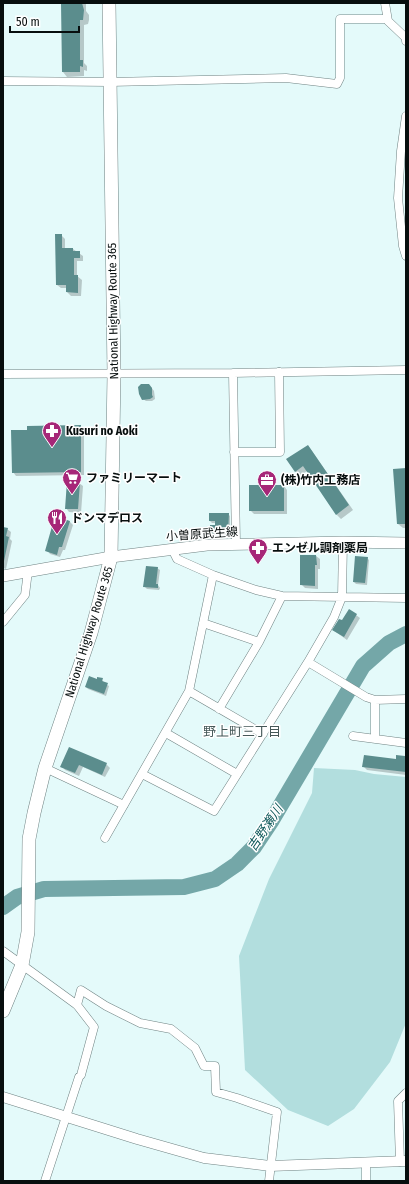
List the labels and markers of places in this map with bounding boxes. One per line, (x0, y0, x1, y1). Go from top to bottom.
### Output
pharmacy icon: Kusuri no Aoki (41, 420, 63, 448)
place label: Kusuri no Aoki (66, 424, 138, 438)
supermarket icon: ファミリーマート (61, 467, 83, 495)
office icon: (株)竹内工務店 (256, 469, 278, 497)
place label: ファミリーマート (86, 471, 182, 485)
place label: (株)竹内工務店 (281, 473, 360, 487)
restaurant icon: ドンマデロス (46, 507, 68, 535)
place label: ドンマデロス (71, 511, 143, 525)
pharmacy icon: エンゼル調剤薬局 (247, 537, 269, 565)
place label: エンゼル調剤薬局 (272, 541, 368, 555)

